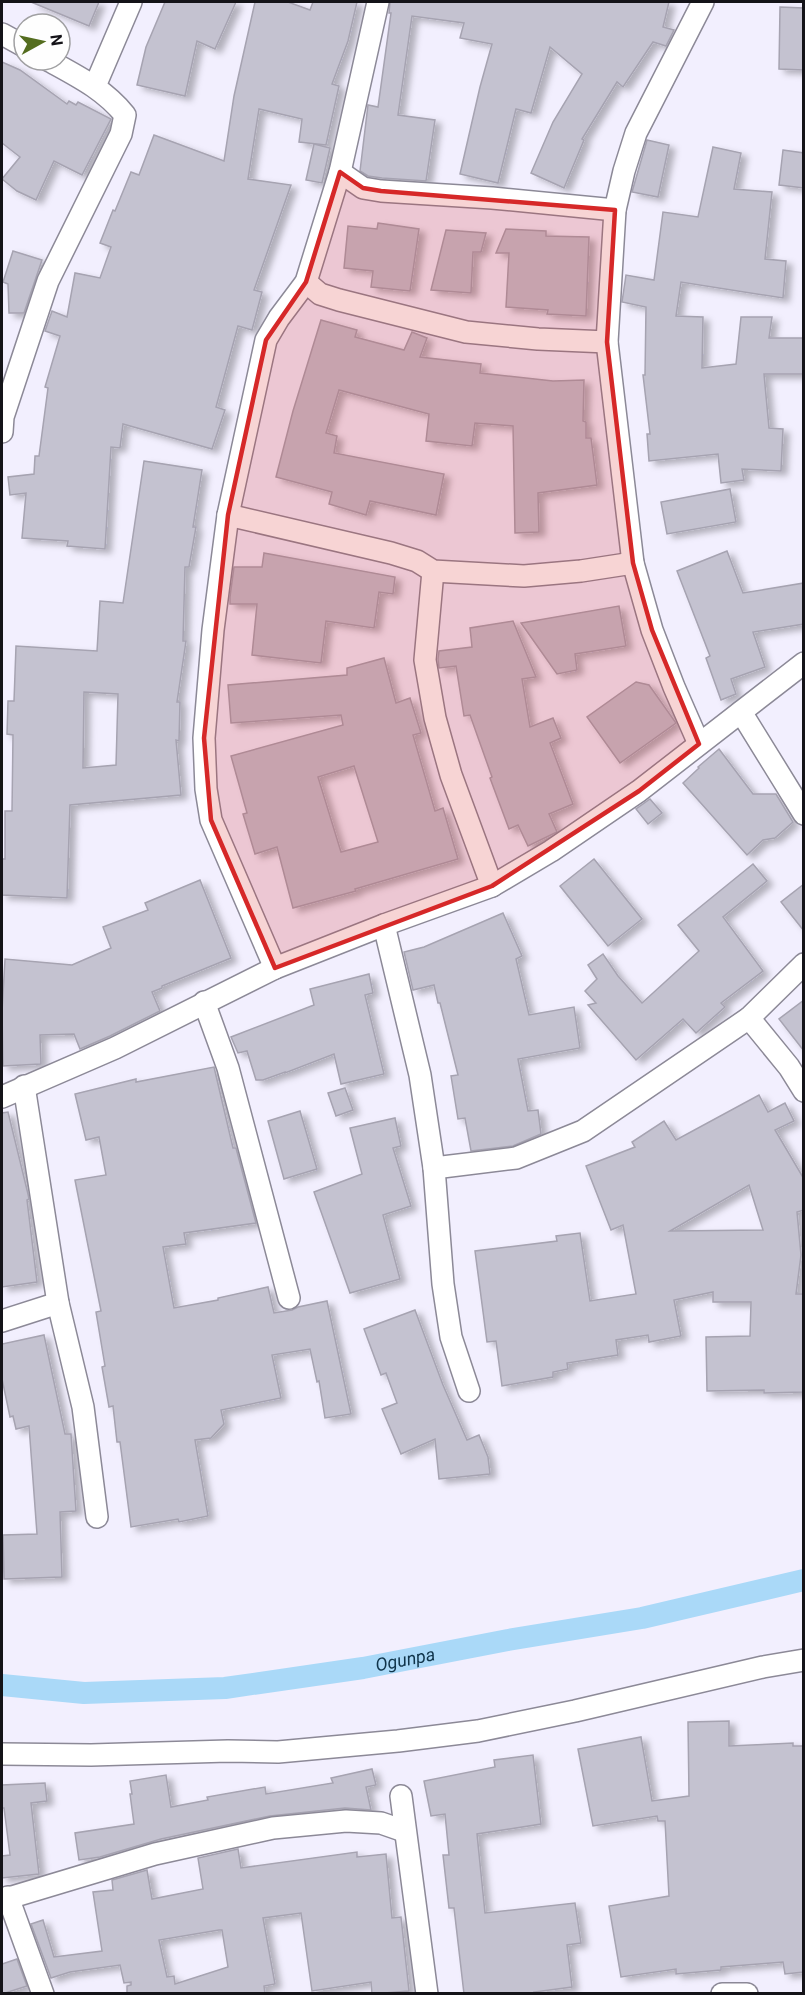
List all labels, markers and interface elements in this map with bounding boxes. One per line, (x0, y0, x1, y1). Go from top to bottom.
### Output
north arrow (12, 12, 72, 72)
text: N (46, 33, 67, 47)
water label: Ogunpa (374, 1643, 437, 1675)

